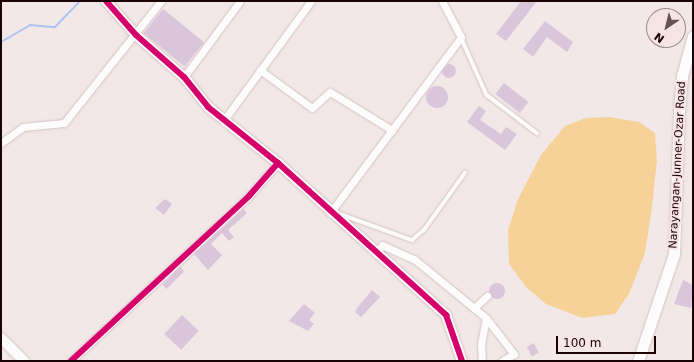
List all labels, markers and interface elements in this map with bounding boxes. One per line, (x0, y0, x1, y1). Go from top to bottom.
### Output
north arrow (646, 8, 686, 48)
text: N (652, 29, 667, 45)
street label: Narayangan-Junner-Ozar Road (667, 81, 689, 249)
scale bar (558, 328, 658, 354)
text: 100 m (563, 336, 601, 350)

